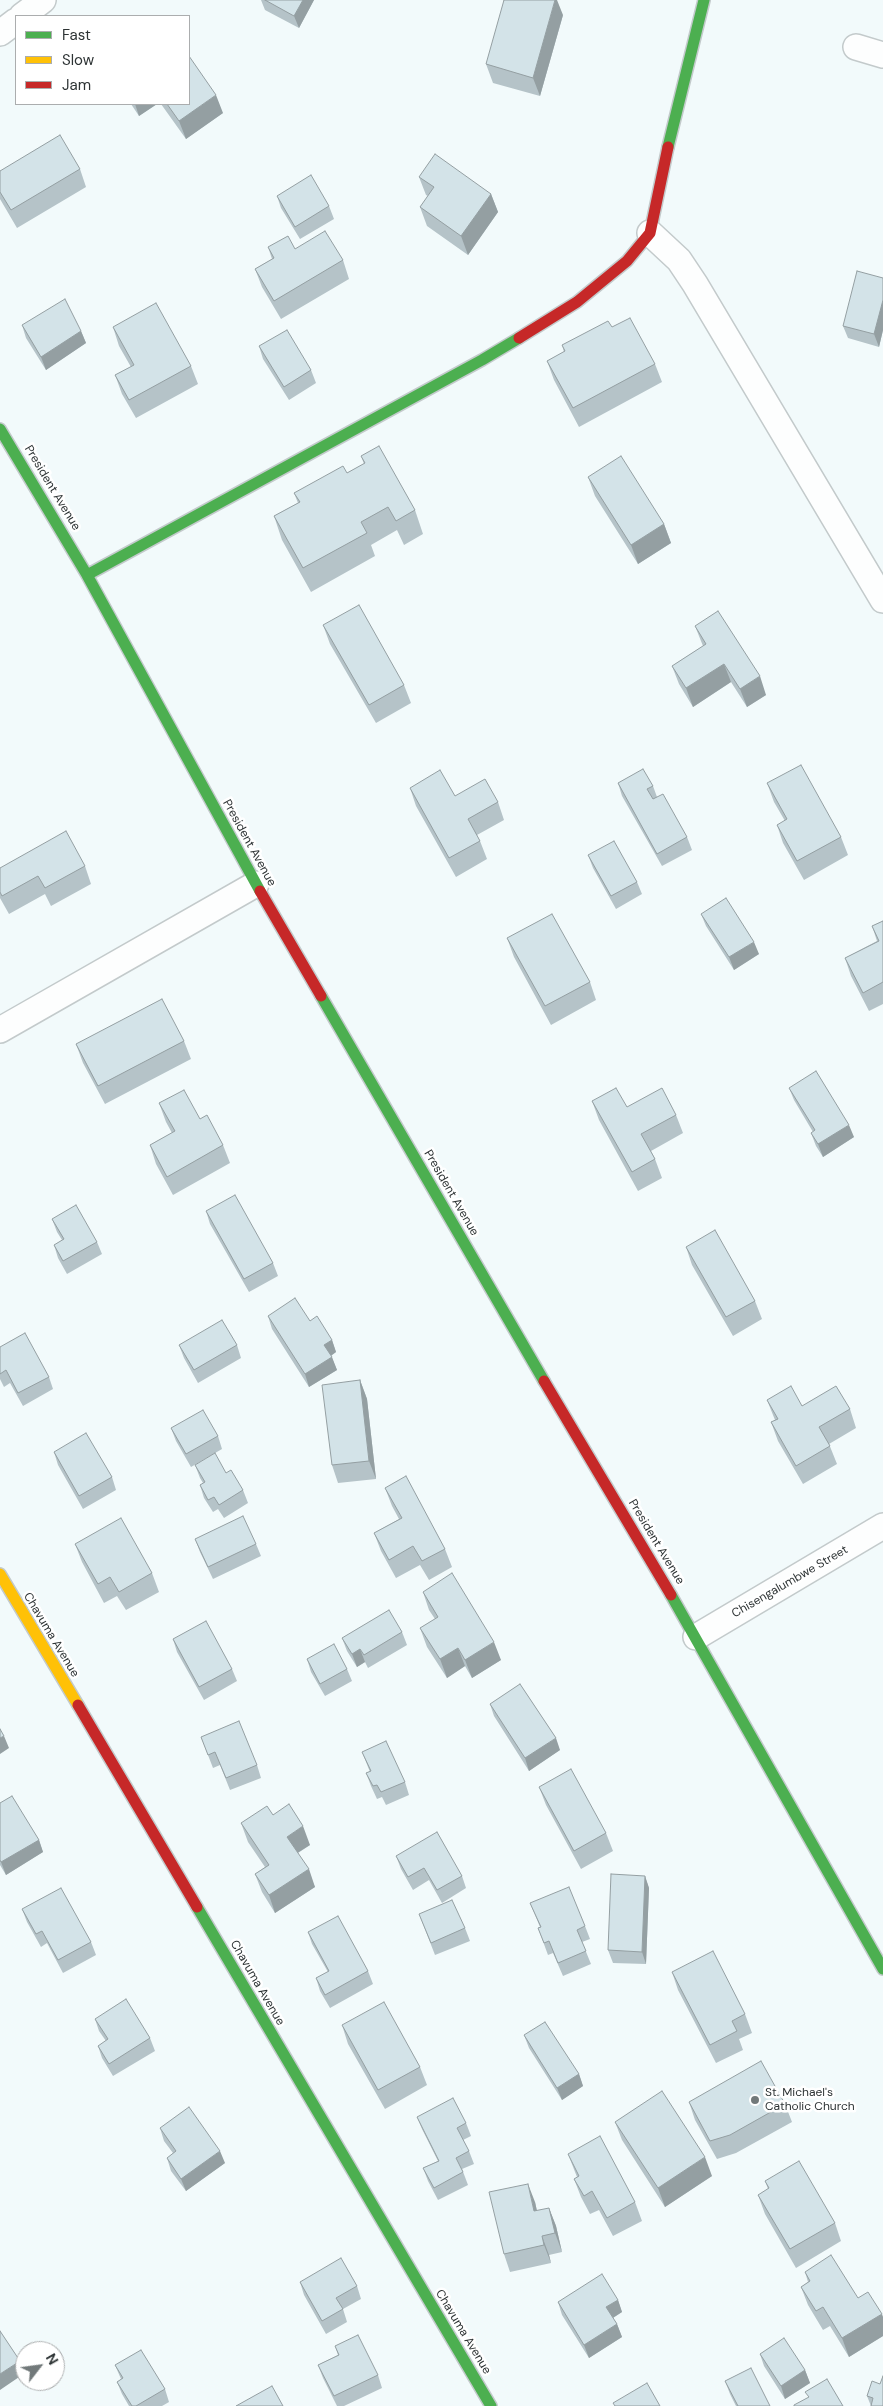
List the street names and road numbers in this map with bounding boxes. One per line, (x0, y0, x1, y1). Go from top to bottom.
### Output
street label: President Avenue (21, 443, 83, 533)
street label: President Avenue (219, 797, 279, 889)
street label: President Avenue (421, 1147, 481, 1239)
street label: President Avenue (625, 1497, 687, 1587)
street label: Chisengalumbwe Street (729, 1543, 851, 1621)
street label: Chavuma Avenue (20, 1590, 82, 1680)
street label: Chavuma Avenue (227, 1938, 287, 2028)
street label: Chavuma Avenue (432, 2287, 494, 2377)

